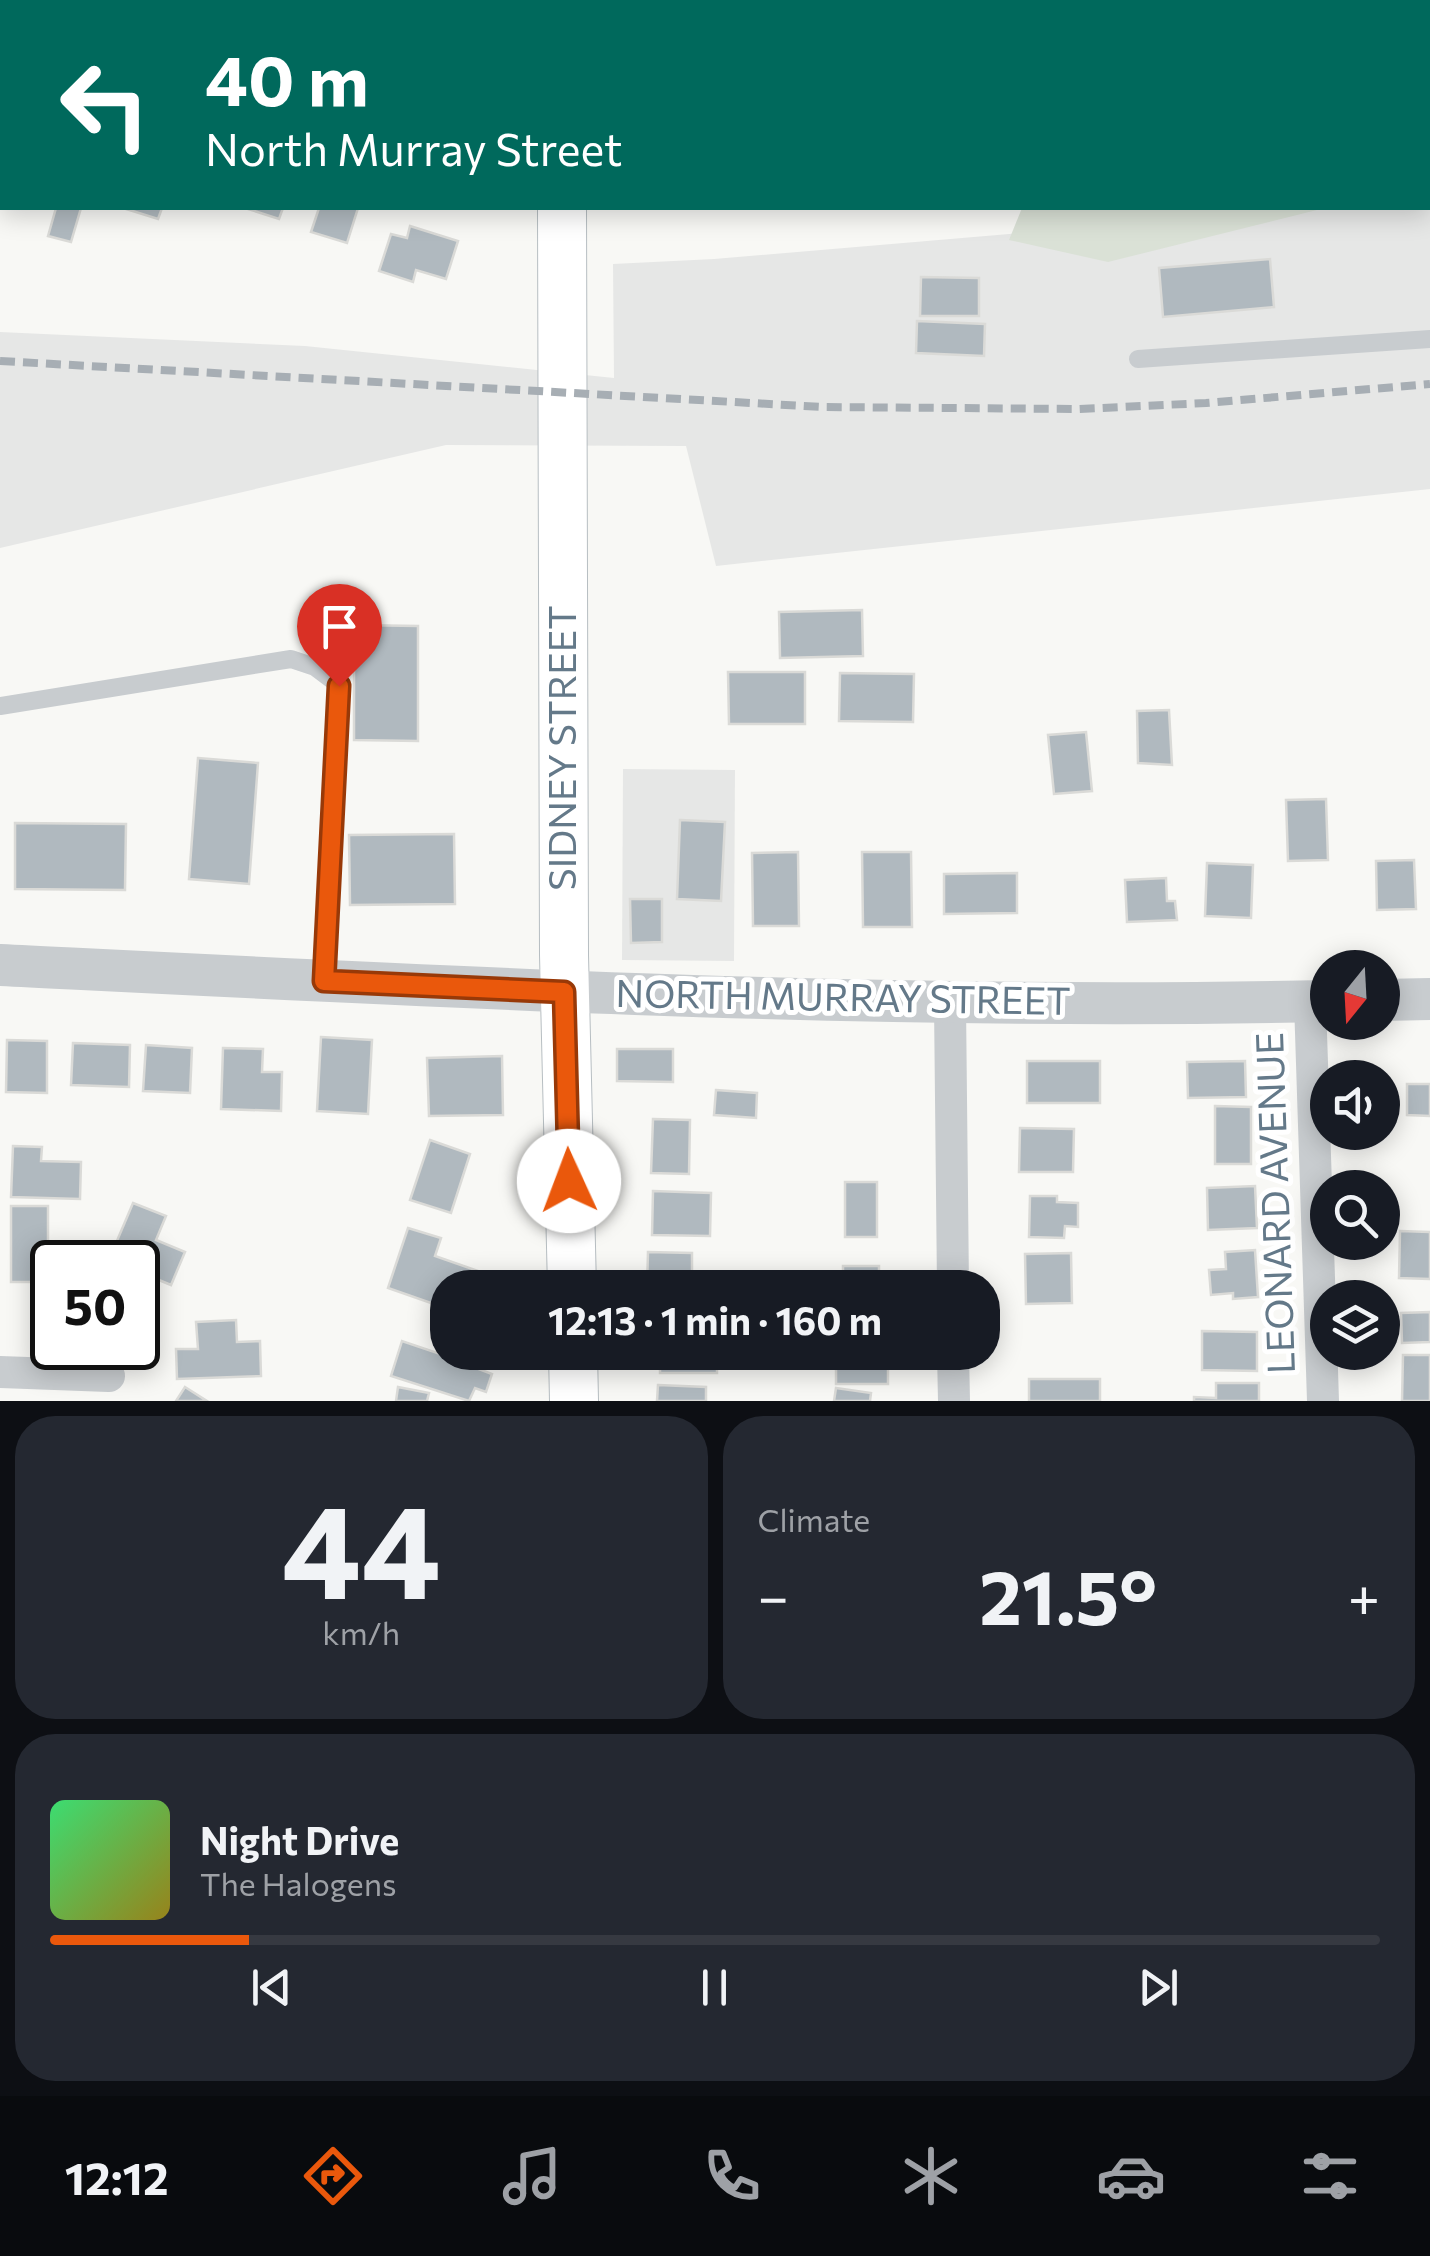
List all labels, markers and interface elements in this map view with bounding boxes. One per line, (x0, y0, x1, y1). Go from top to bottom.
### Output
text: 40 m (205, 35, 369, 120)
icon: left (40, 40, 170, 170)
text: North Murray Street (205, 120, 622, 175)
pin (297, 584, 382, 687)
icon: arrive (312, 599, 367, 654)
street label: SIDNEY STREET (537, 605, 584, 891)
north arrow (1310, 950, 1400, 1040)
map controls (1310, 950, 1400, 1370)
street label: NORTH MURRAY STREET (615, 968, 1071, 1023)
street label: LEONARD AVENUE (1244, 1031, 1303, 1375)
button: sound (1310, 1060, 1400, 1150)
position arrow (517, 1129, 621, 1233)
button: search (1310, 1170, 1400, 1260)
speed limit sign: 50 (30, 1240, 160, 1370)
button: layers (1310, 1280, 1400, 1370)
text: 12:13 · 1 min · 160 m (548, 1296, 882, 1343)
text: 44 (281, 1467, 441, 1626)
text: Climate (758, 1499, 870, 1539)
text: 21.5° (979, 1549, 1157, 1640)
text: − (758, 1561, 789, 1628)
text: + (1348, 1561, 1380, 1628)
text: km/h (322, 1612, 400, 1652)
text: Night Drive (200, 1816, 399, 1863)
text: The Halogens (200, 1863, 397, 1903)
icon: previous (244, 1960, 299, 2015)
icon: pause (687, 1960, 742, 2015)
icon: next (1131, 1960, 1186, 2015)
icon: directions (298, 2141, 368, 2211)
icon: music (497, 2141, 567, 2211)
icon: phone (697, 2141, 767, 2211)
icon: climate (896, 2141, 966, 2211)
icon: car (1096, 2141, 1166, 2211)
icon: filters (1295, 2141, 1365, 2211)
text: 12:12 (65, 2149, 169, 2204)

